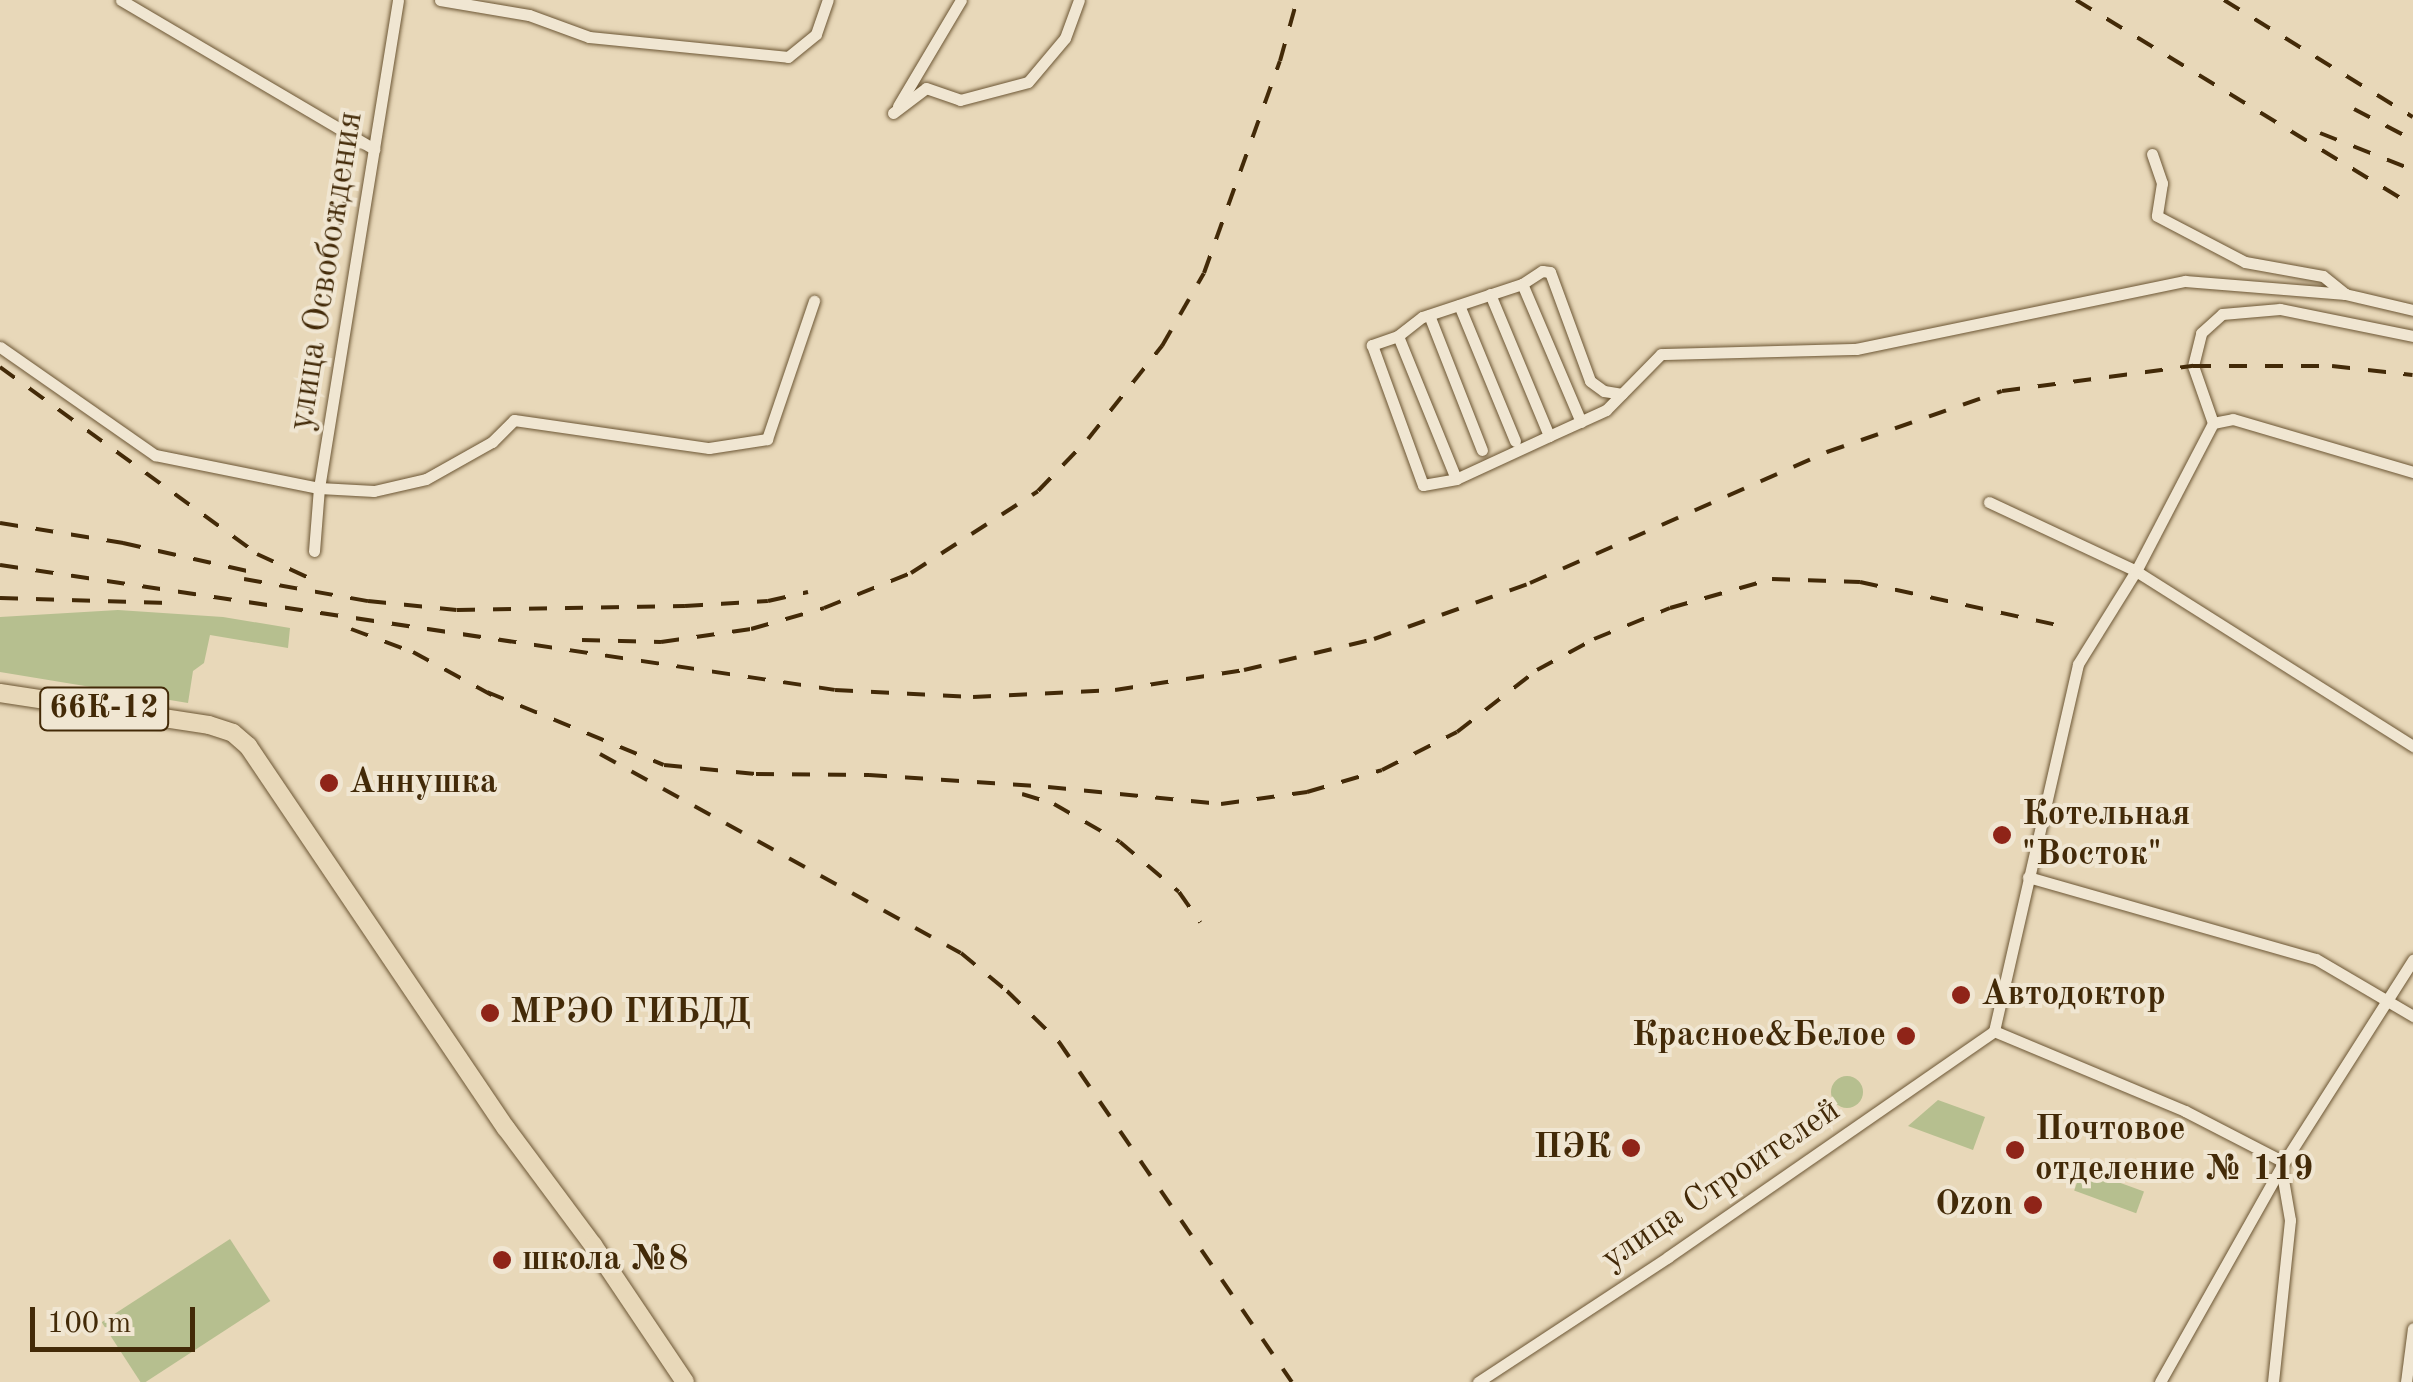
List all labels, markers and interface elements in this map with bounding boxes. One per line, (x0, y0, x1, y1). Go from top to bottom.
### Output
street label: улица Освобождения (281, 108, 373, 434)
road number: 66К-12 (39, 682, 169, 736)
place label: Аннушка (349, 762, 498, 804)
marker: Аннушка (318, 772, 340, 794)
place label: Котельная "Восток" (2022, 794, 2190, 876)
marker: Котельная "Восток" (1991, 824, 2013, 846)
place label: Автодоктор (1981, 974, 2166, 1016)
marker: Автодоктор (1950, 984, 1972, 1006)
place label: МРЭО ГИБДД (510, 992, 751, 1034)
marker: МРЭО ГИБДД (479, 1002, 501, 1024)
place label: Красное&Белое (1632, 1015, 1886, 1057)
marker: Красное&Белое (1895, 1025, 1917, 1047)
street label: улица Строителей (1594, 1090, 1848, 1280)
place label: Почтовое отделение № 119 (2035, 1109, 2313, 1191)
place label: ПЭК (1533, 1127, 1611, 1169)
marker: ПЭК (1620, 1137, 1642, 1159)
marker: Почтовое отделение № 119 (2004, 1139, 2026, 1161)
place label: Ozon (1935, 1184, 2013, 1226)
marker: Ozon (2022, 1194, 2044, 1216)
place label: школа №8 (522, 1239, 689, 1281)
marker: школа №8 (491, 1249, 513, 1271)
scale bar (35, 1287, 200, 1349)
text: 100 m (47, 1309, 131, 1339)

